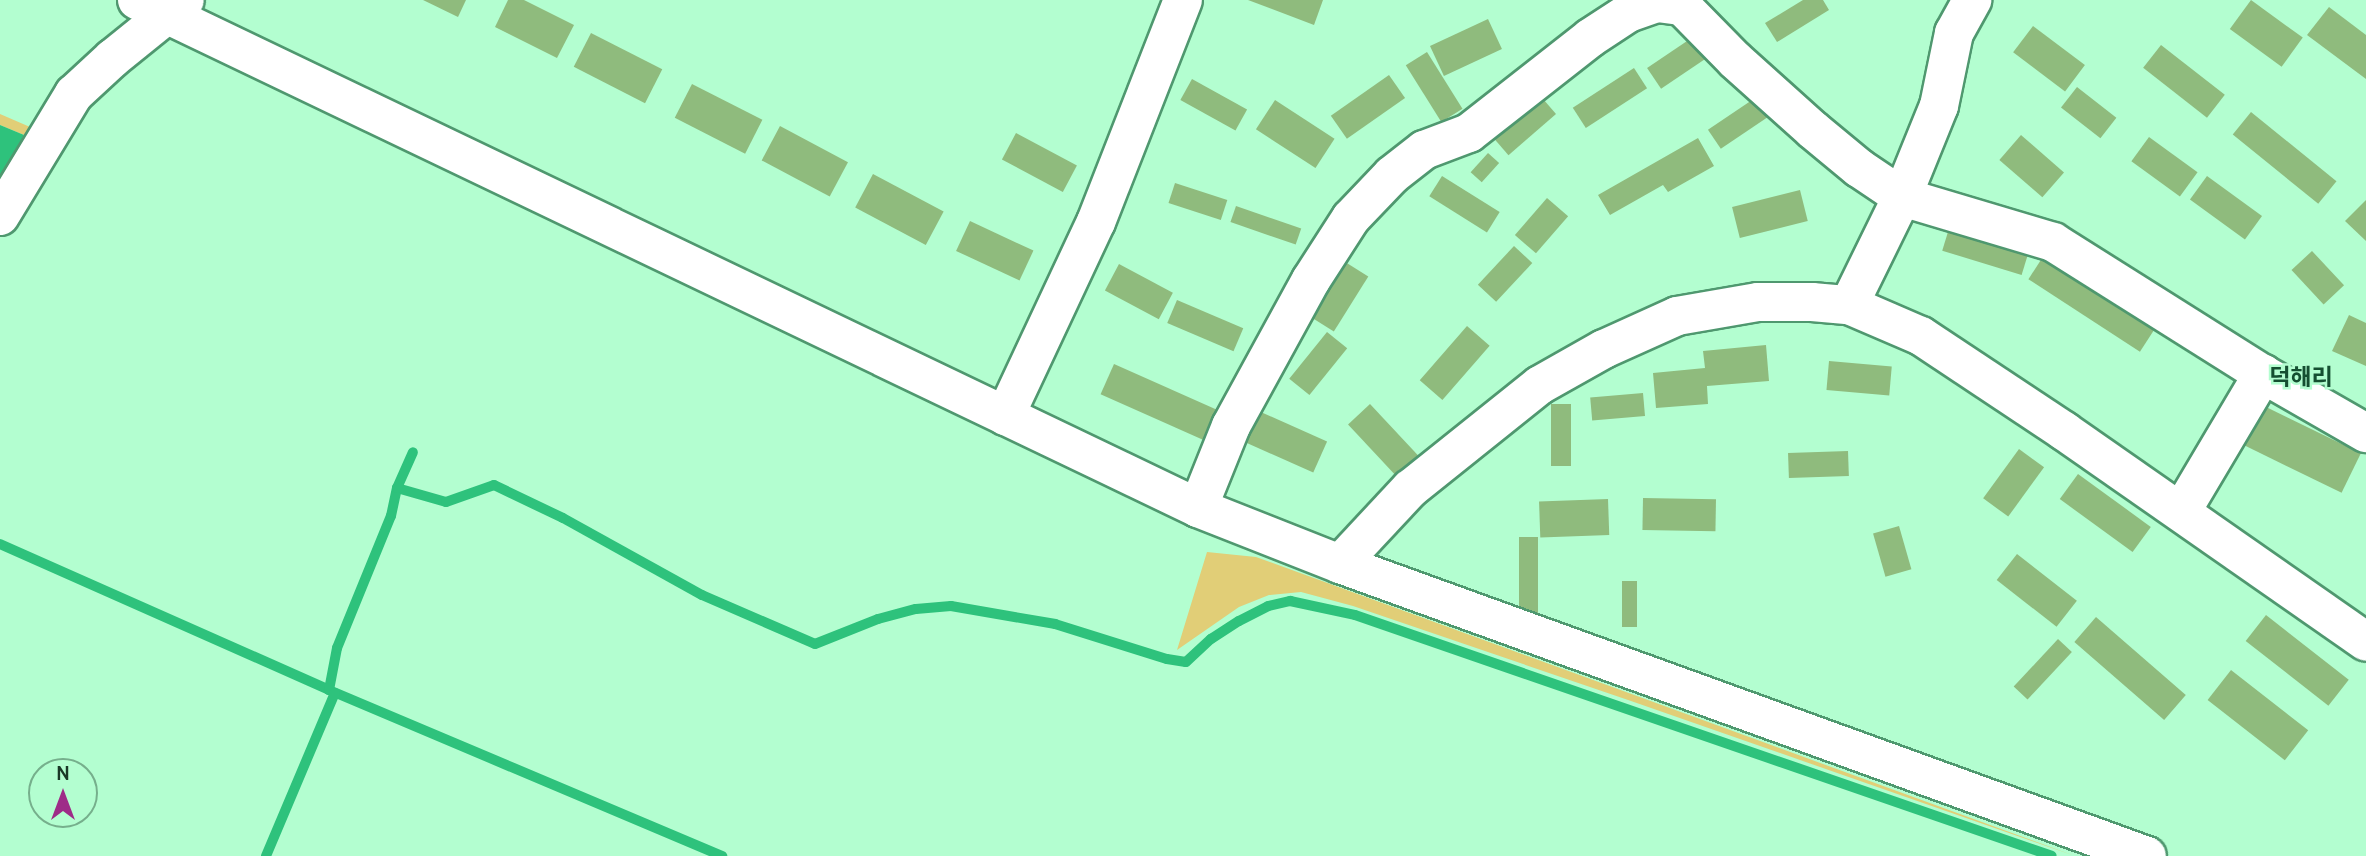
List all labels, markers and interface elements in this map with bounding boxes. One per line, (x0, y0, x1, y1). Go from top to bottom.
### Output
district label: 덕해리 (2269, 363, 2333, 391)
north arrow (28, 758, 98, 828)
text: N (56, 762, 70, 785)

